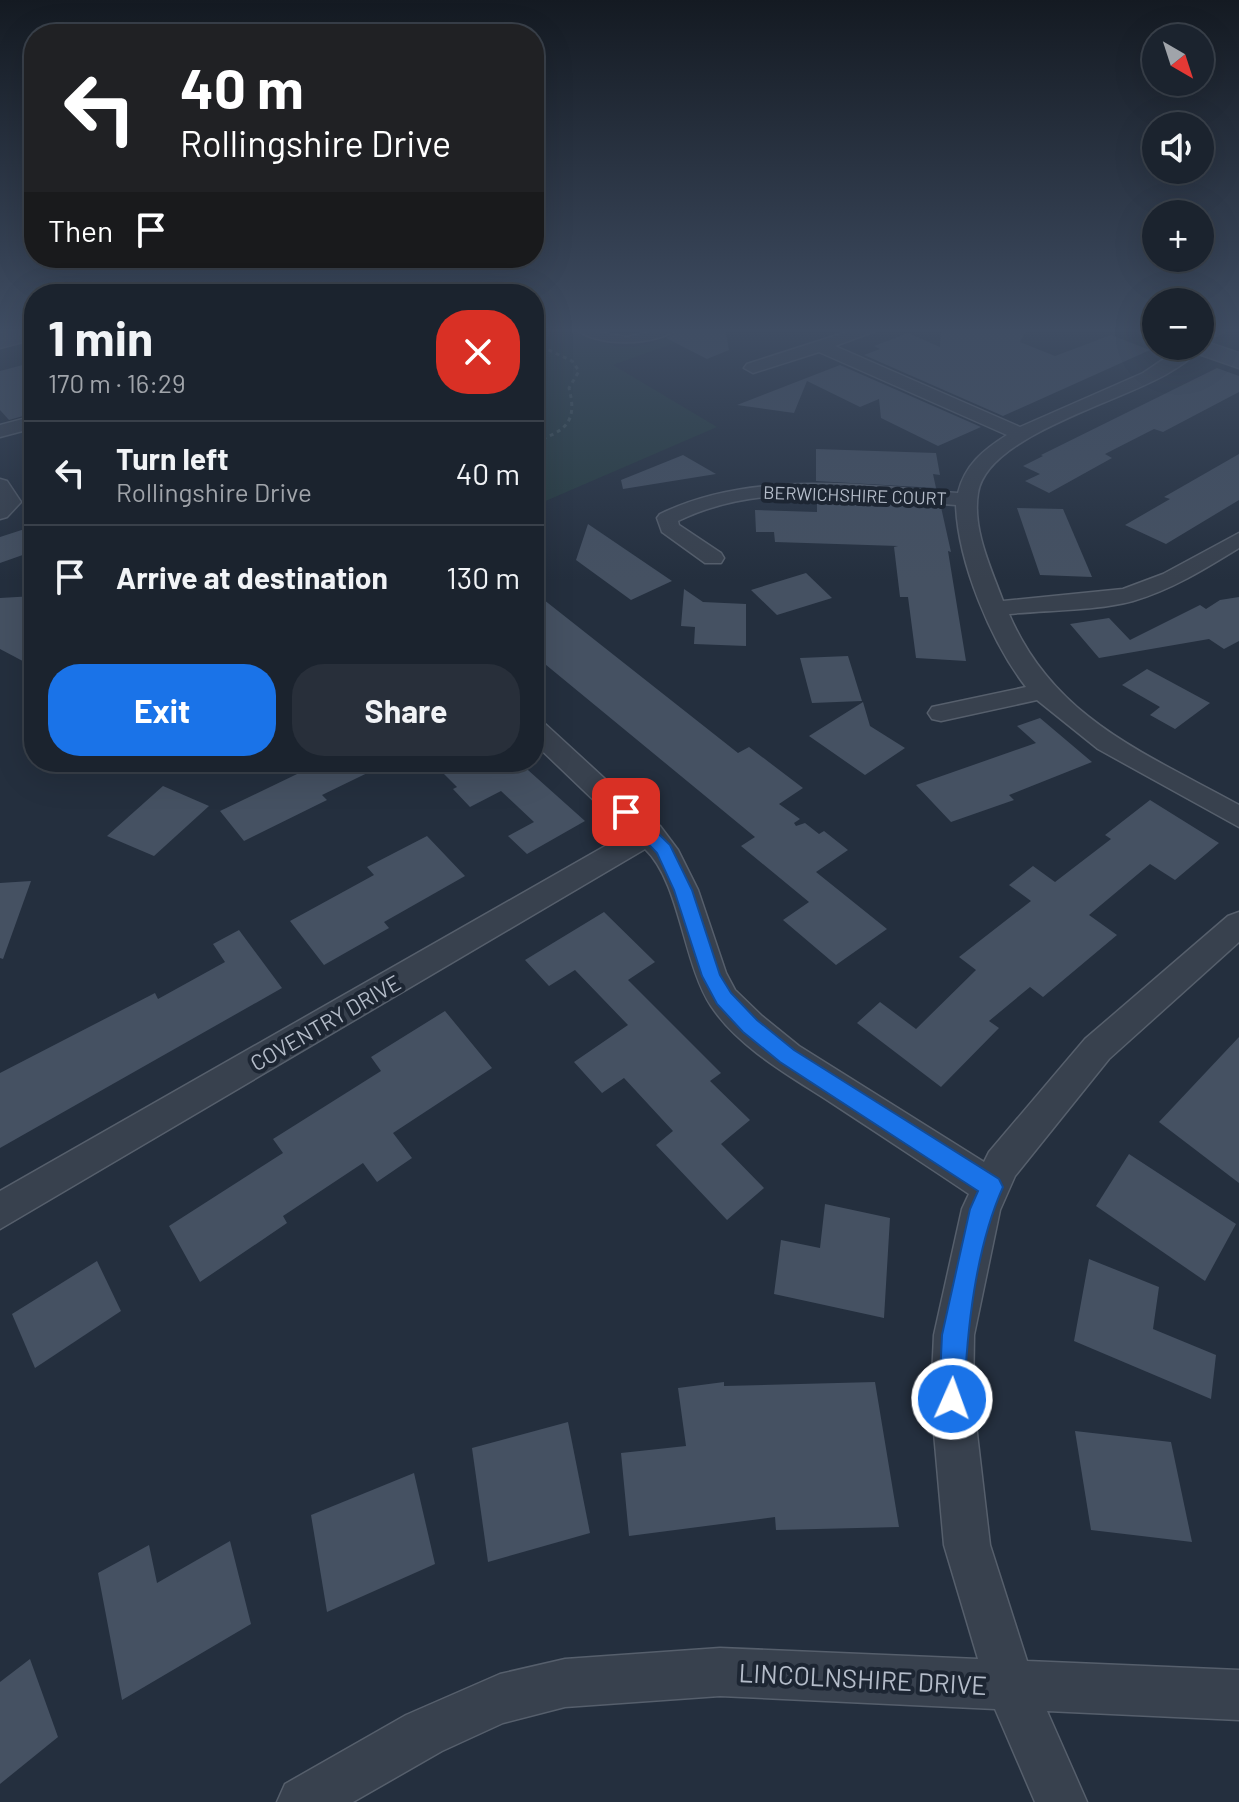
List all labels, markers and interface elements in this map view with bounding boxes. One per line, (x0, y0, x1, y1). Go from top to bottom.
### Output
north arrow (1142, 24, 1214, 96)
map controls (1142, 24, 1214, 360)
text: 40 m (180, 53, 304, 120)
icon: left (48, 56, 152, 160)
button: sound (1142, 112, 1214, 184)
text: Rollingshire Drive (180, 121, 451, 164)
button: + (1142, 200, 1214, 272)
icon: arrive (129, 208, 173, 252)
text: Then (48, 212, 113, 248)
button: − (1142, 288, 1214, 360)
text: 1 min (48, 308, 153, 366)
button: close (436, 310, 520, 394)
text: 170 m · 16:29 (48, 367, 185, 398)
text: Turn left (116, 440, 229, 476)
icon: left (48, 451, 92, 495)
text: 40 m (456, 455, 520, 491)
text: Rollingshire Drive (116, 476, 312, 507)
street label: BERWICHSHIRE COURT (763, 481, 947, 509)
icon: arrive (48, 555, 92, 599)
text: Arrive at destination (116, 559, 388, 595)
text: 130 m (446, 559, 520, 595)
button: Exit (48, 664, 276, 756)
button: Share (292, 664, 520, 756)
pin (592, 778, 660, 846)
icon: arrive (604, 790, 648, 834)
street label: COVENTRY DRIVE (245, 968, 405, 1076)
position arrow (910, 1357, 994, 1441)
street label: LINCOLNSHIRE DRIVE (738, 1656, 988, 1700)

